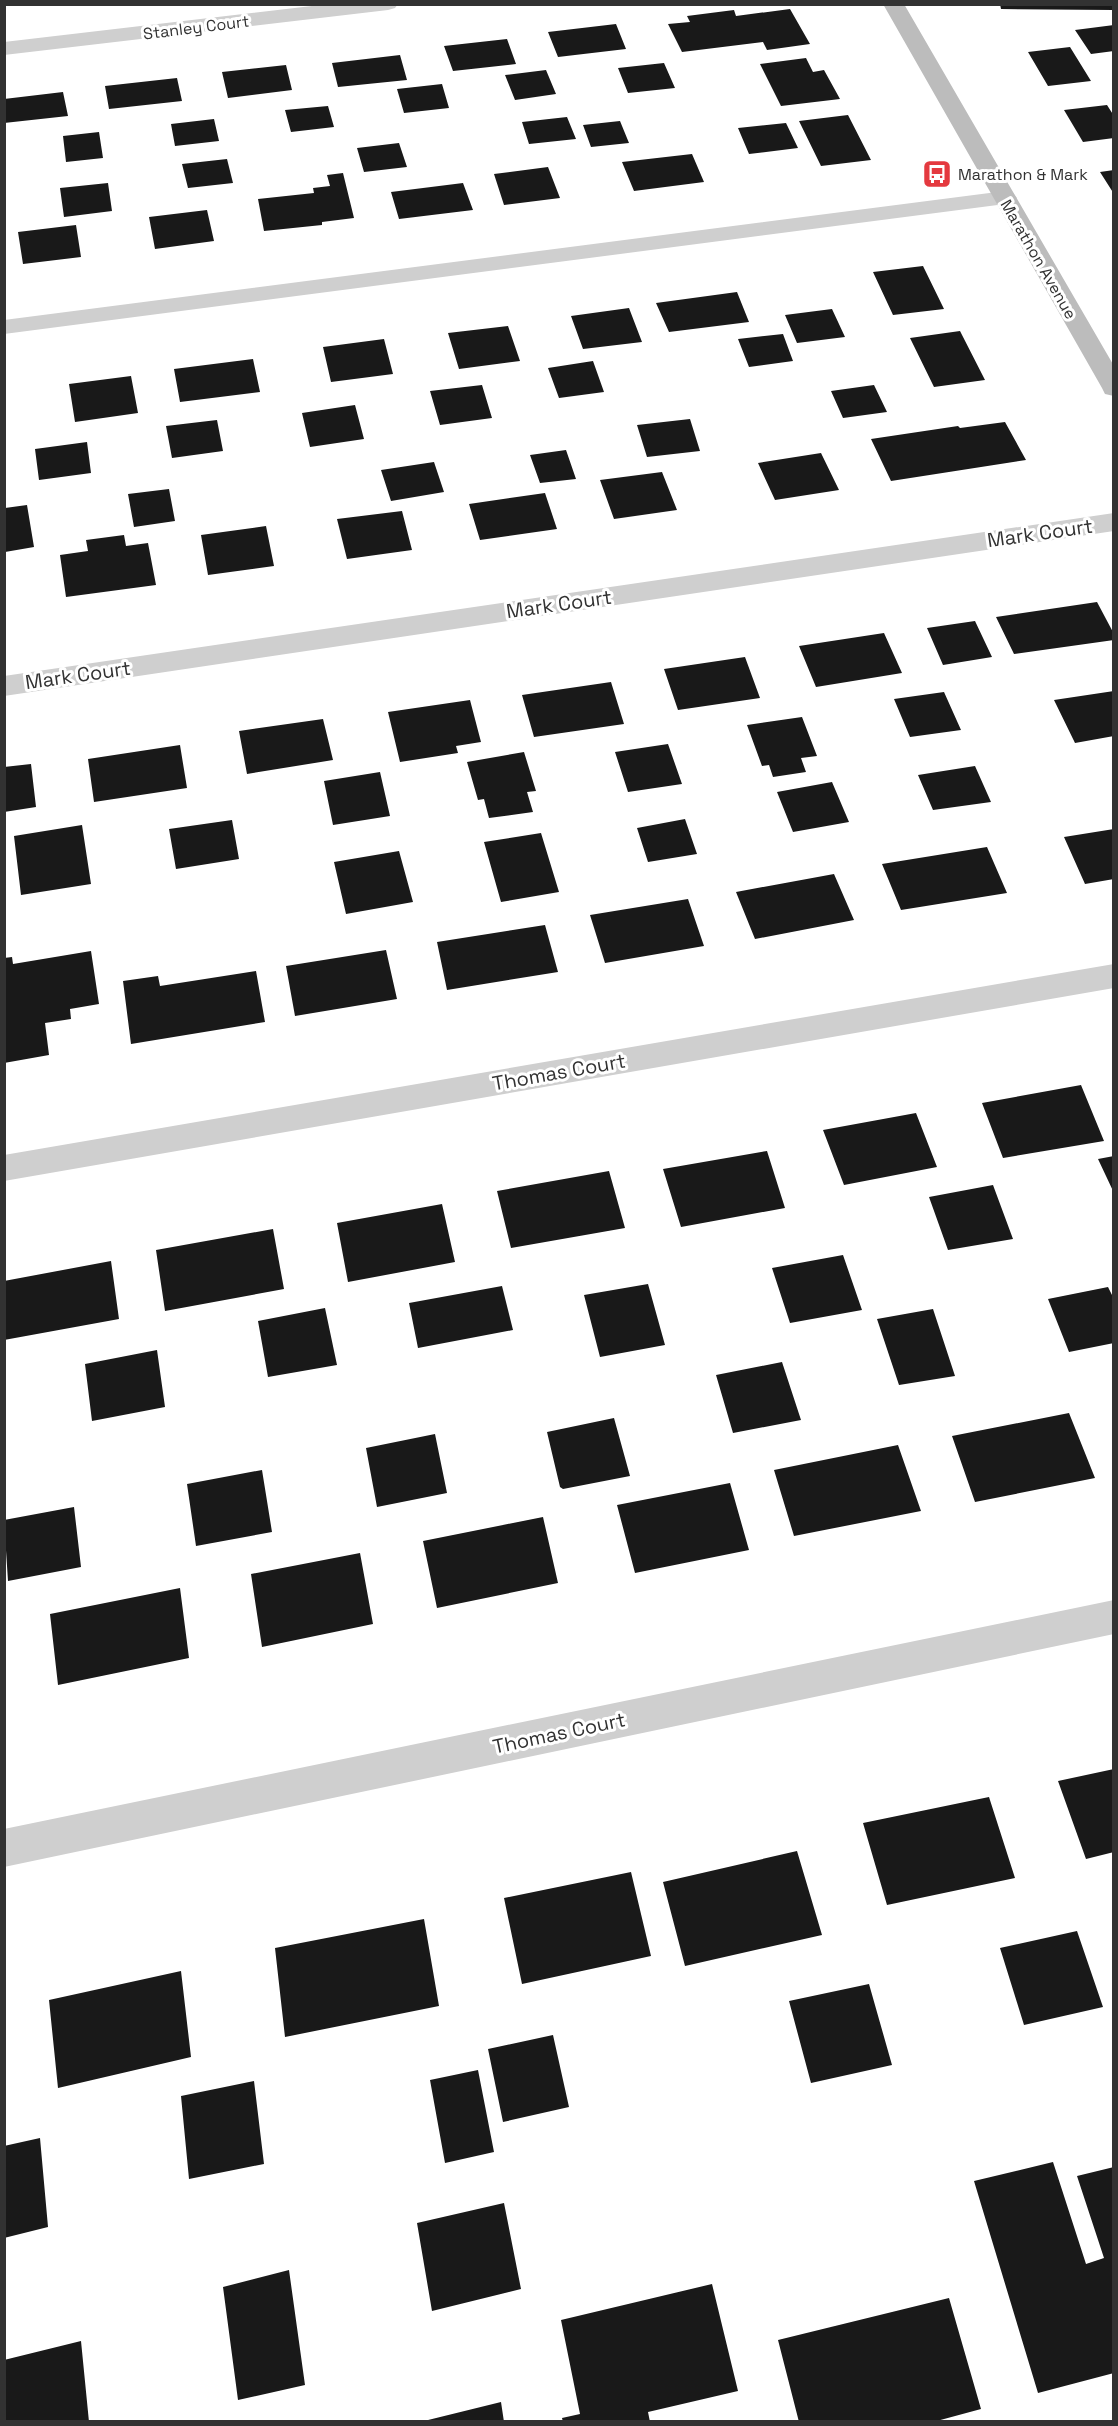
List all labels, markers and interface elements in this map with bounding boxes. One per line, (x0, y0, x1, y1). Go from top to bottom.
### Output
street label: Stanley Court (142, 11, 250, 44)
bus stop icon: Marathon & Mark (921, 158, 953, 190)
place label: Marathon & Mark (958, 164, 1088, 185)
street label: Marathon Avenue (996, 196, 1081, 323)
street label: Mark Court (985, 513, 1095, 553)
street label: Mark Court (504, 584, 614, 624)
street label: Mark Court (23, 655, 133, 695)
street label: Thomas Court (490, 1047, 628, 1097)
street label: Thomas Court (490, 1706, 628, 1760)

